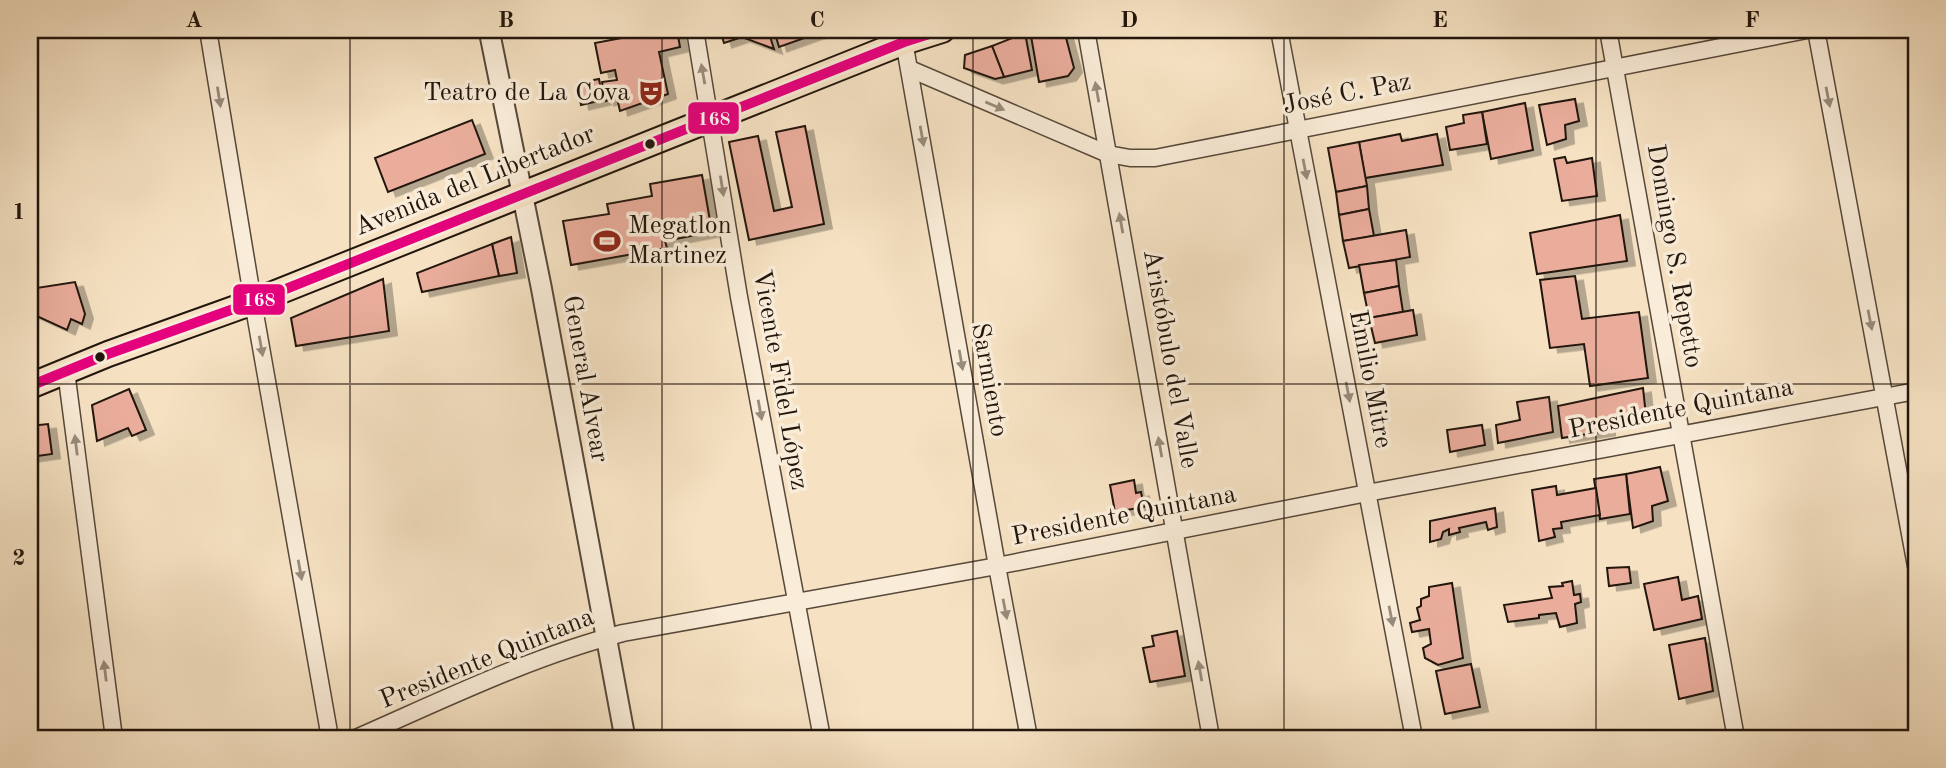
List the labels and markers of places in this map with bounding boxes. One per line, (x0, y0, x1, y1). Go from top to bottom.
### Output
theatre icon: Teatro de La Cova (636, 78, 666, 108)
place label: Teatro de La Cova (423, 80, 630, 106)
unlabelled marker (643, 137, 657, 151)
place label: Megatlon Martinez (628, 213, 732, 269)
sports icon: Megatlon Martinez (592, 226, 622, 256)
unlabelled marker (93, 350, 107, 364)

